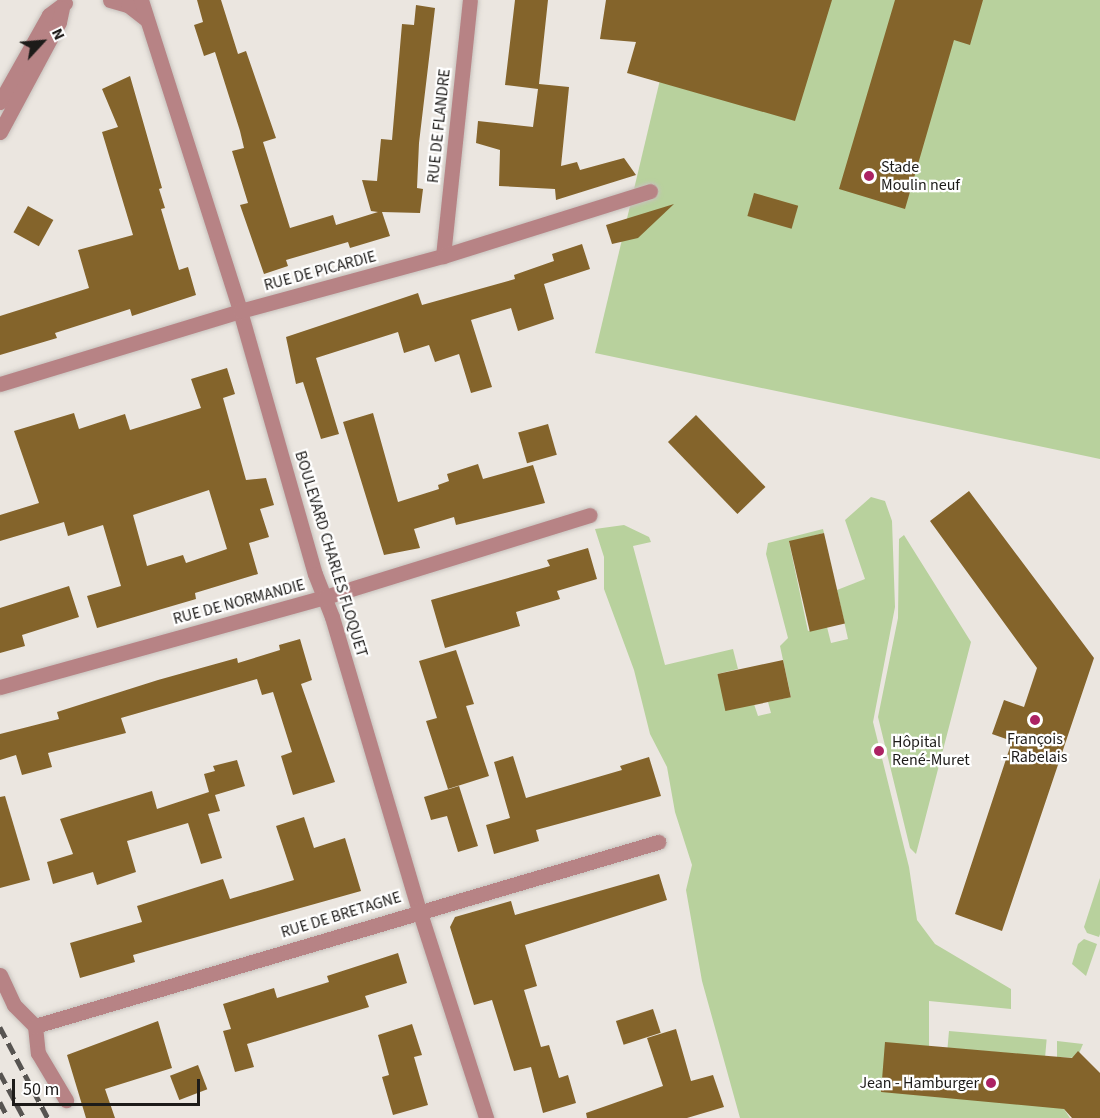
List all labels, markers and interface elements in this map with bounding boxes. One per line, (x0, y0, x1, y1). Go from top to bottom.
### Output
north arrow (12, 12, 72, 72)
text: N (46, 24, 70, 44)
street label: RUE DE FLANDRE (423, 68, 455, 184)
place label: Stade Moulin neuf (881, 157, 960, 195)
marker: Stade Moulin neuf (862, 169, 876, 183)
street label: RUE DE PICARDIE (262, 247, 378, 295)
street label: BOULEVARD CHARLES FLOQUET (290, 449, 372, 659)
street label: RUE DE NORMANDIE (171, 575, 307, 629)
marker: François - Rabelais (1028, 713, 1042, 727)
place label: François - Rabelais (1003, 729, 1067, 767)
place label: Hôpital René-Muret (892, 732, 970, 770)
marker: Hôpital René-Muret (870, 742, 888, 760)
street label: RUE DE BRETAGNE (279, 888, 403, 942)
scale bar (15, 1067, 202, 1105)
place label: Jean - Hamburger (859, 1073, 979, 1093)
marker: Jean - Hamburger (984, 1076, 998, 1090)
text: 50 m (23, 1077, 59, 1102)

